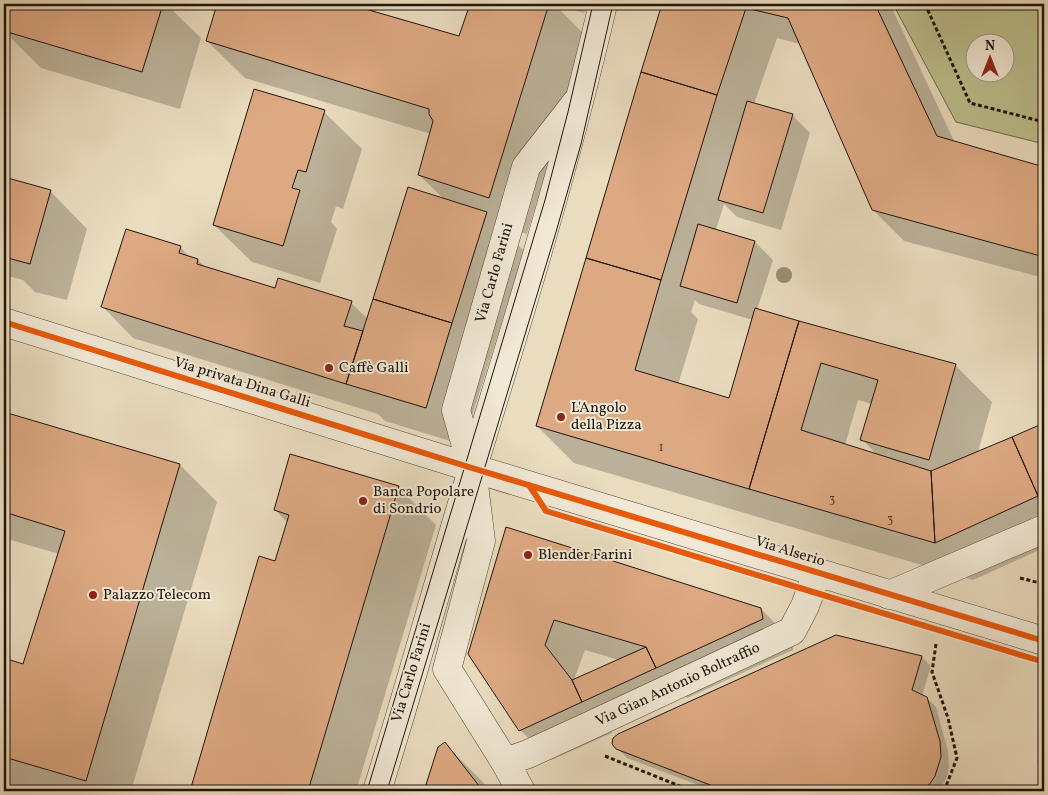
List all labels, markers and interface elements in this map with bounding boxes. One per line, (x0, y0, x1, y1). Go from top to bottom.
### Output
north arrow (966, 32, 1016, 82)
text: N (985, 37, 995, 56)
street label: Via Carlo Farini (471, 221, 519, 325)
street label: Via privata Dina Galli (171, 352, 313, 414)
place label: Caffè Galli (339, 358, 409, 379)
marker: Caffè Galli (323, 362, 335, 374)
place label: L'Angolo della Pizza (571, 398, 642, 436)
marker: L'Angolo della Pizza (555, 411, 567, 423)
house number: 1 (659, 440, 663, 456)
place label: Banca Popolare di Sondrio (373, 482, 474, 520)
house number: 3 (829, 492, 835, 508)
marker: Banca Popolare di Sondrio (357, 495, 369, 507)
house number: 3 (887, 512, 893, 528)
street label: Via Alserio (753, 531, 827, 573)
place label: Blender Farini (538, 545, 632, 566)
marker: Blender Farini (522, 549, 534, 561)
place label: Palazzo Telecom (103, 585, 211, 606)
marker: Palazzo Telecom (87, 589, 99, 601)
street label: Via Carlo Farini (387, 621, 437, 725)
street label: Via Gian Antonio Boltraffio (592, 638, 764, 732)

